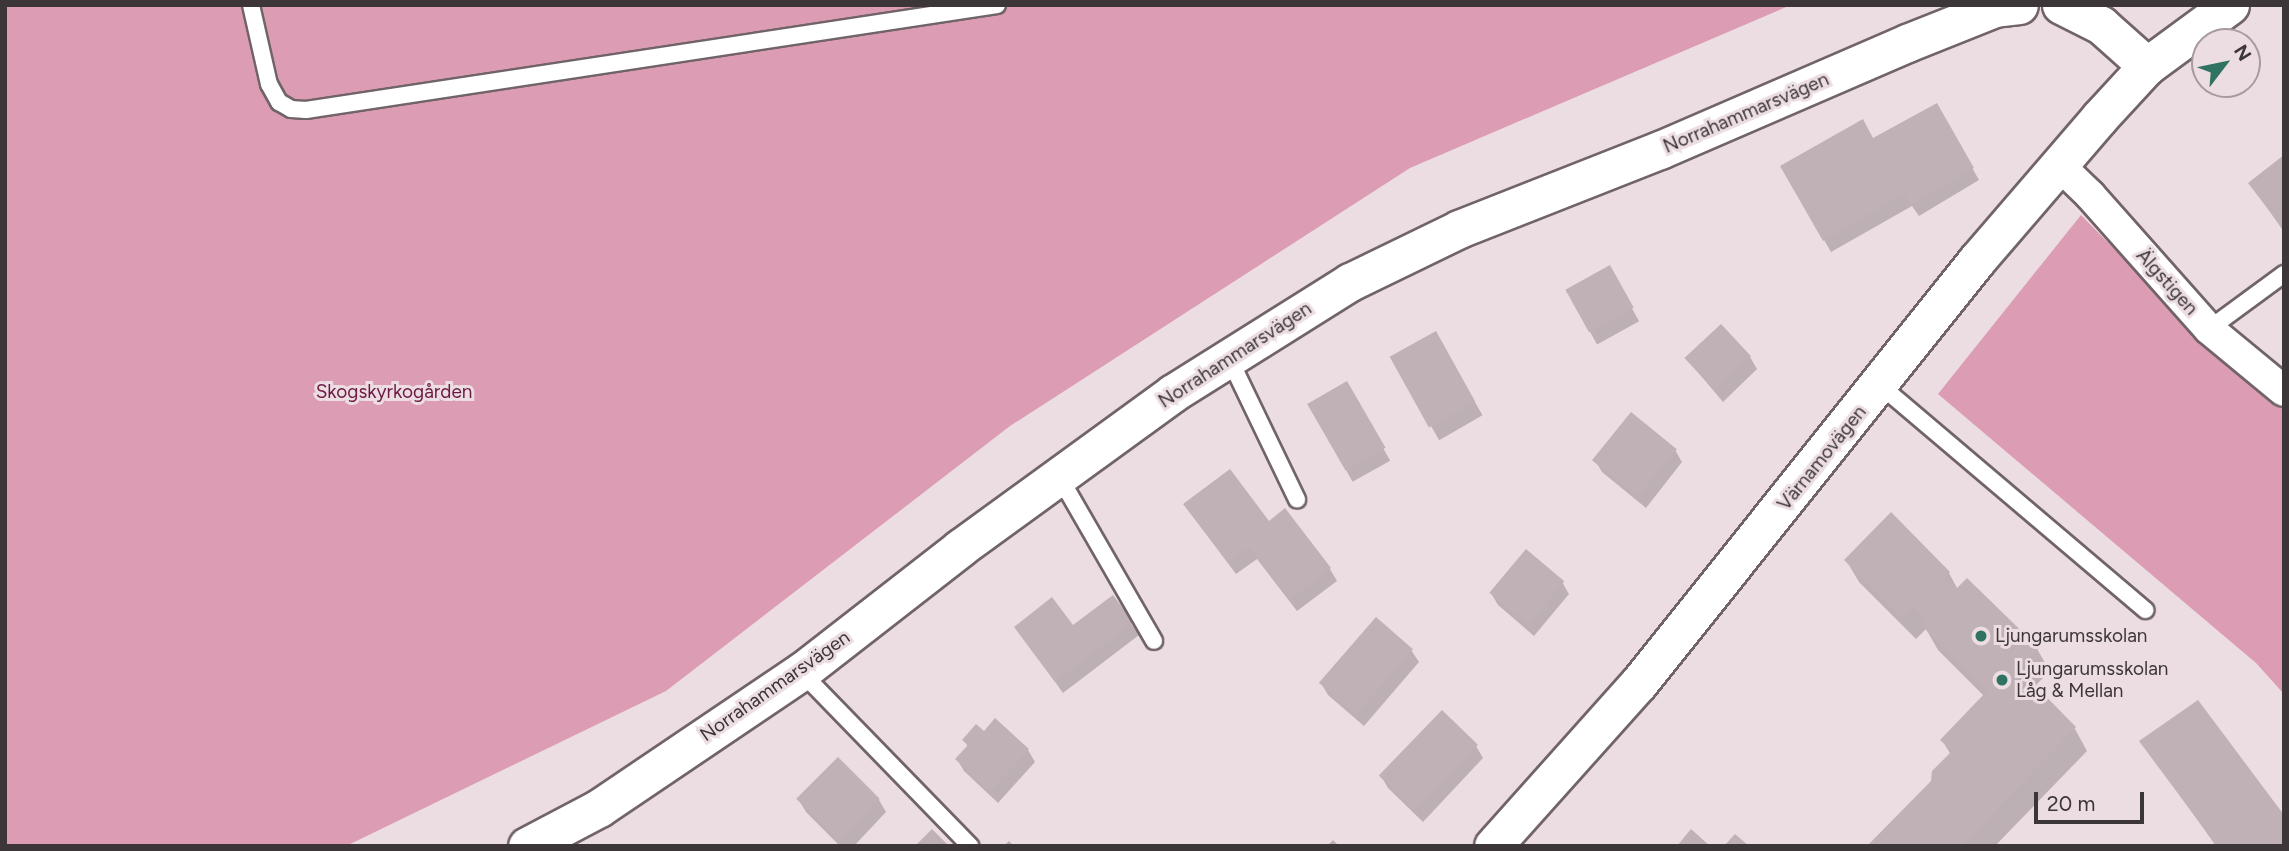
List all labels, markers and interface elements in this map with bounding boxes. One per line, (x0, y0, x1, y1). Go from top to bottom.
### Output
north arrow (2191, 28, 2261, 98)
text: N (2229, 40, 2256, 65)
street label: Norrahammarsvägen (1660, 68, 1832, 158)
street label: Älgstigen (2132, 244, 2202, 320)
street label: Norrahammarsvägen (1154, 297, 1316, 413)
park label: Skogskyrkogården (316, 381, 472, 403)
street label: Värnamovägen (1773, 401, 1871, 515)
place label: Ljungarumsskolan (1995, 625, 2147, 647)
street label: Norrahammarsvägen (696, 626, 854, 746)
marker: Ljungarumsskolan (1973, 628, 1989, 644)
place label: Ljungarumsskolan Låg & Mellan (2016, 658, 2168, 702)
marker: Ljungarumsskolan Låg & Mellan (1994, 672, 2010, 688)
scale bar (2037, 778, 2147, 822)
text: 20 m (2047, 791, 2095, 816)

